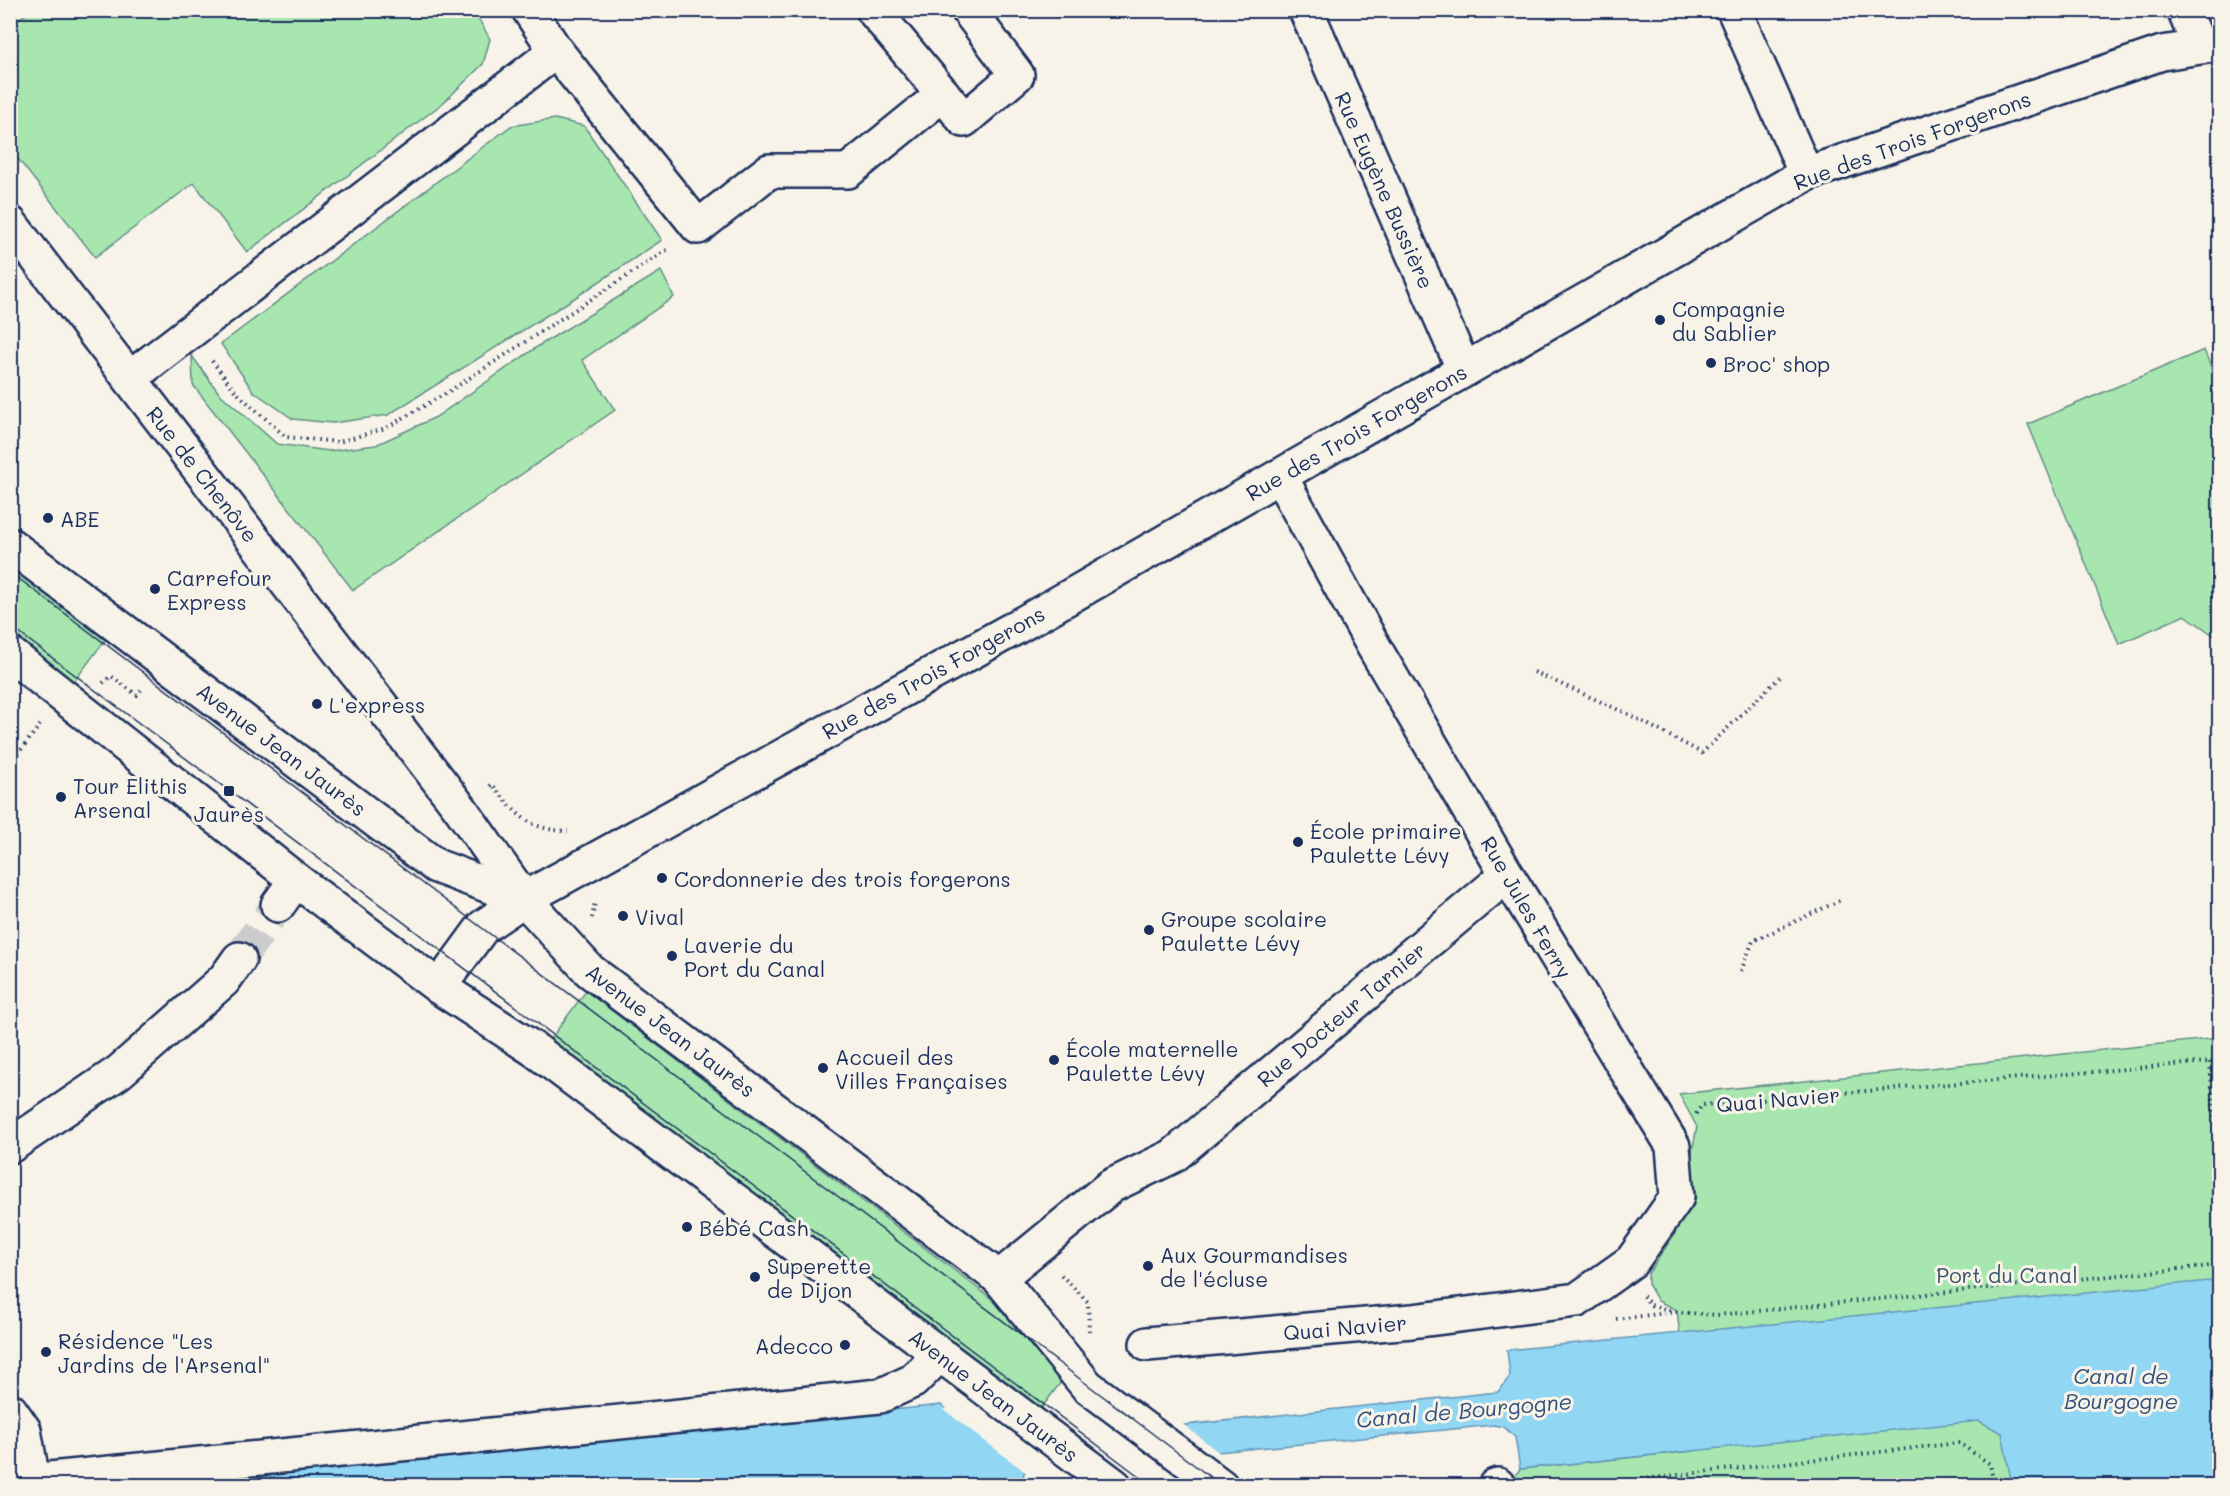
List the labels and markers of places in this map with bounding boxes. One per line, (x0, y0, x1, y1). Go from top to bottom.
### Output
place label: Compagnie du Sablier (1672, 295, 1785, 346)
marker: Compagnie du Sablier (1653, 313, 1667, 327)
place label: Broc' shop (1723, 350, 1830, 377)
marker: Broc' shop (1704, 356, 1718, 370)
place label: ABE (60, 505, 100, 532)
marker: ABE (41, 511, 55, 525)
place label: Carrefour Express (167, 564, 272, 615)
marker: Carrefour Express (148, 582, 162, 596)
place label: L'express (329, 691, 425, 718)
marker: L'express (310, 697, 324, 711)
place label: Tour Elithis Arsenal (73, 772, 187, 823)
marker: Jaurès (222, 784, 236, 798)
marker: Tour Elithis Arsenal (54, 790, 68, 804)
place label: Jaurès (194, 800, 264, 826)
place label: École primaire Paulette Lévy (1310, 817, 1462, 868)
marker: École primaire Paulette Lévy (1291, 835, 1305, 849)
place label: Cordonnerie des trois forgerons (674, 865, 1011, 892)
marker: Cordonnerie des trois forgerons (655, 871, 669, 885)
place label: Vival (635, 903, 684, 930)
place label: Groupe scolaire Paulette Lévy (1161, 905, 1327, 956)
marker: Vival (616, 909, 630, 923)
marker: Groupe scolaire Paulette Lévy (1142, 923, 1156, 937)
place label: Laverie du Port du Canal (684, 931, 825, 982)
marker: Laverie du Port du Canal (665, 949, 679, 963)
place label: École maternelle Paulette Lévy (1066, 1035, 1239, 1086)
place label: Accueil des Villes Françaises (835, 1043, 1008, 1094)
marker: École maternelle Paulette Lévy (1047, 1053, 1061, 1067)
marker: Accueil des Villes Françaises (816, 1061, 830, 1075)
place label: Bébé Cash (699, 1214, 808, 1241)
marker: Bébé Cash (680, 1220, 694, 1234)
place label: Aux Gourmandises de l'écluse (1160, 1241, 1348, 1292)
place label: Superette de Dijon (767, 1252, 871, 1303)
marker: Aux Gourmandises de l'écluse (1141, 1259, 1155, 1273)
marker: Superette de Dijon (748, 1270, 762, 1284)
place label: Résidence "Les Jardins de l'Arsenal" (58, 1327, 270, 1378)
place label: Adecco (755, 1332, 833, 1359)
marker: Adecco (838, 1338, 852, 1352)
marker: Résidence "Les Jardins de l'Arsenal" (39, 1345, 53, 1359)

